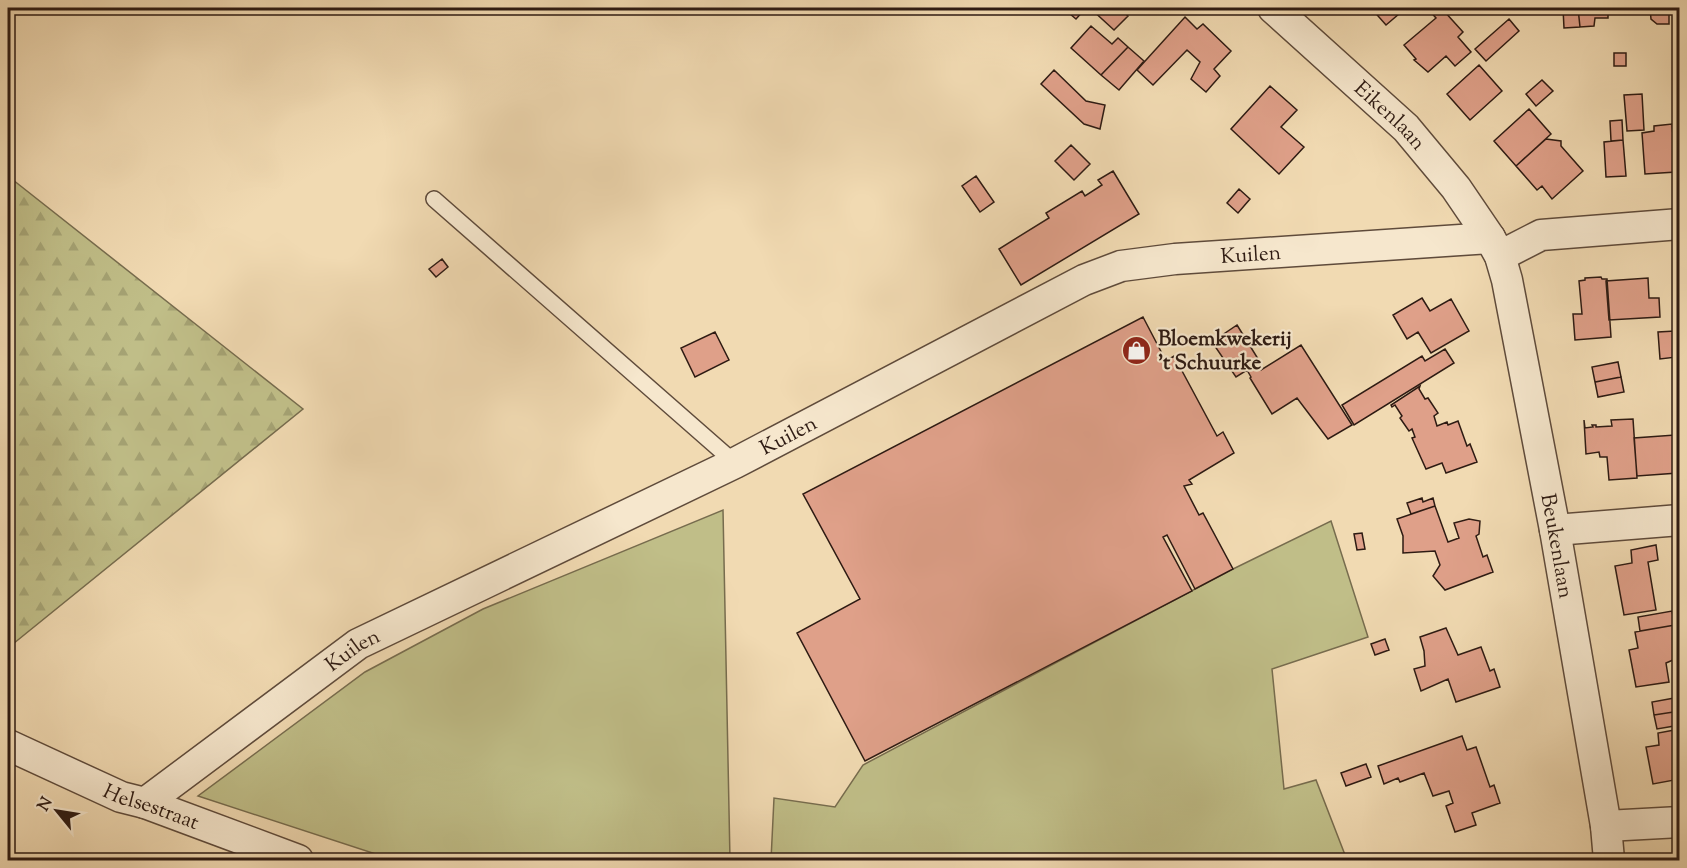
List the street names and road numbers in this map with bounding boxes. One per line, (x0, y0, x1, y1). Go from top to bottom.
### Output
street label: Eikenlaan (1346, 75, 1432, 158)
street label: Kuilen (1220, 239, 1282, 273)
street label: Kuilen (755, 410, 823, 464)
street label: Beukenlaan (1531, 491, 1580, 601)
street label: Kuilen (320, 623, 386, 680)
street label: Helsestraat (97, 778, 203, 839)

